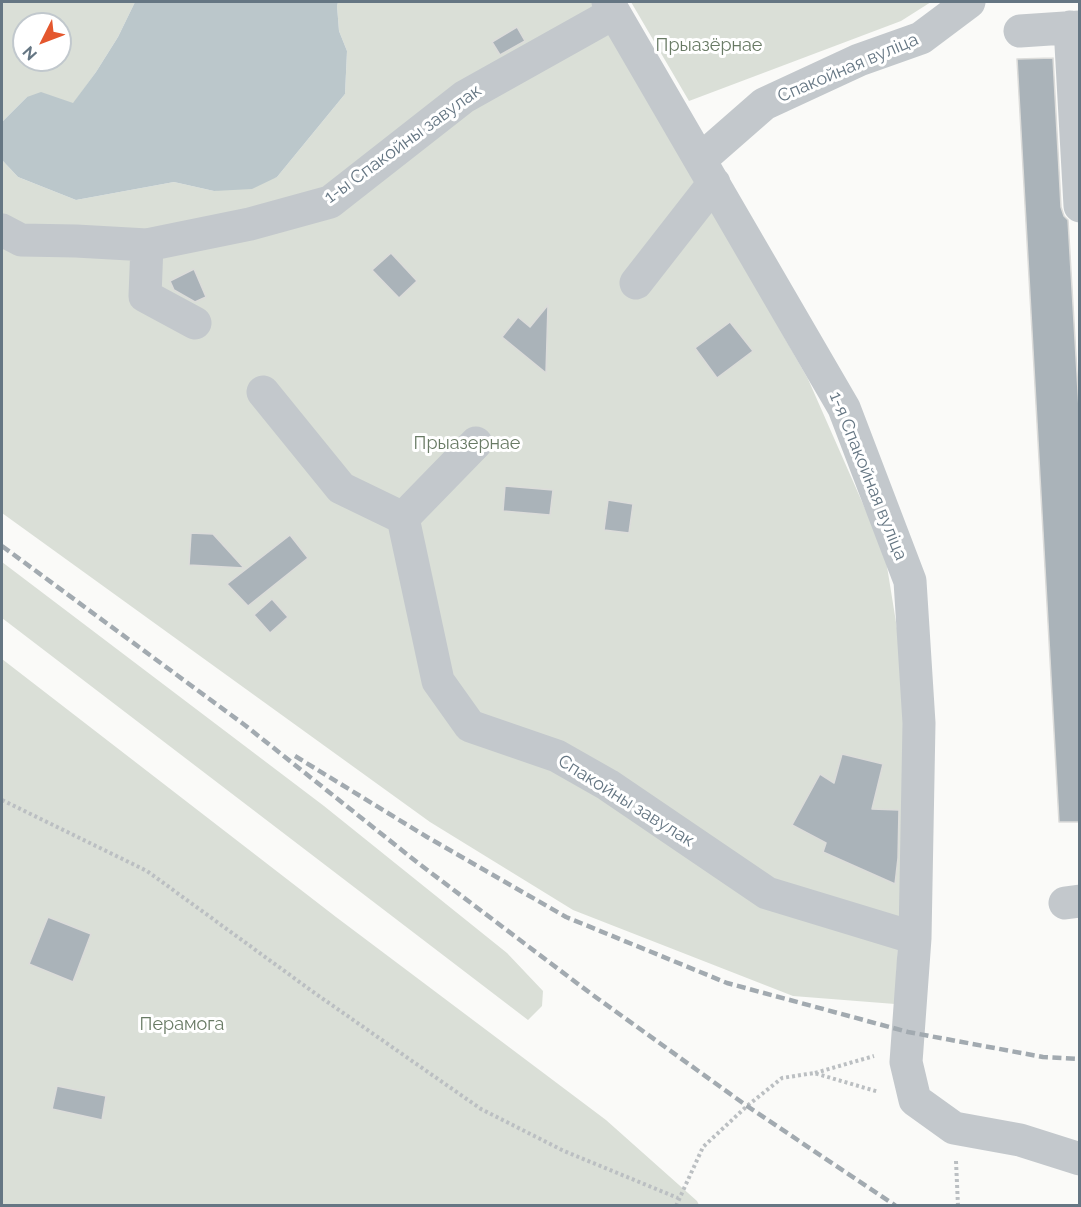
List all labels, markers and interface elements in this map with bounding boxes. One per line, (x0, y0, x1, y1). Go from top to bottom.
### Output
north arrow (12, 12, 72, 72)
street label: Спакойная вуліца (774, 29, 922, 107)
park label: Прыазёрнае (656, 35, 762, 57)
text: N (19, 42, 41, 64)
street label: 1-ы Спакойны завулак (320, 80, 486, 208)
street label: 1-я Спакойная вуліца (824, 389, 912, 563)
park label: Прыазернае (414, 433, 520, 455)
street label: Спакойны завулак (554, 750, 698, 852)
park label: Перамога (140, 1014, 224, 1036)

